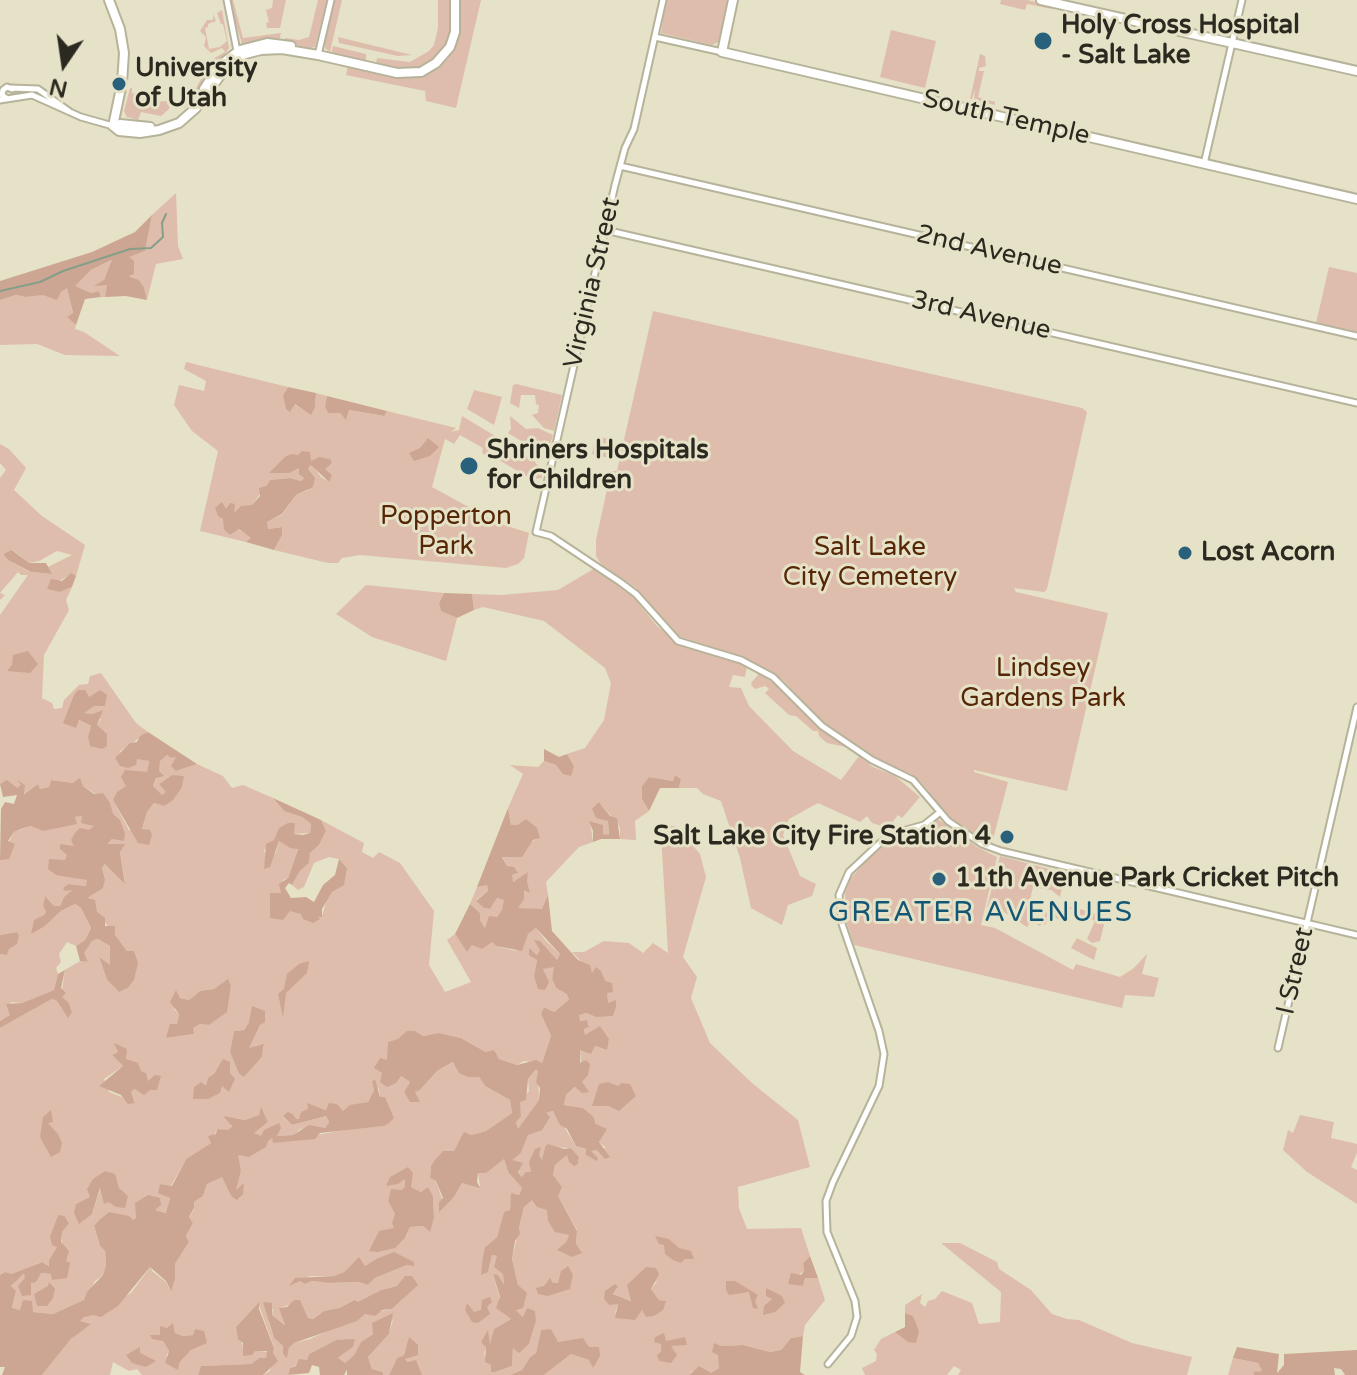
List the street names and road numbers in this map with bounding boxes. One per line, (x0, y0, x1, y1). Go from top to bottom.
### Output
street label: South Temple (919, 84, 1093, 152)
street label: Virginia Street (558, 194, 628, 372)
street label: 2nd Avenue (913, 219, 1065, 283)
street label: 3rd Avenue (908, 285, 1054, 347)
street label: I Street (1271, 924, 1321, 1018)

